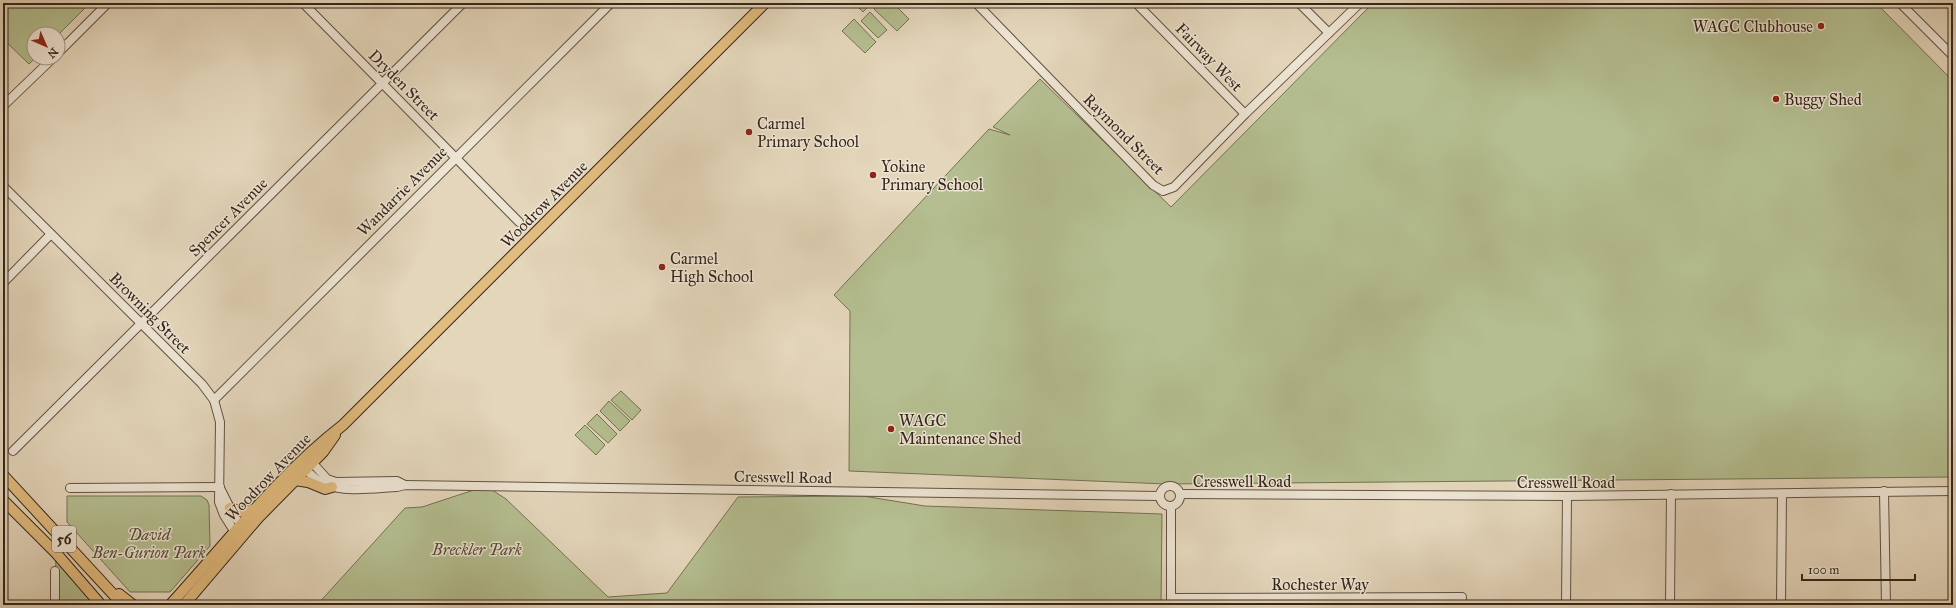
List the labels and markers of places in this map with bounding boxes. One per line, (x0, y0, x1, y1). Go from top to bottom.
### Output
place label: WAGC Clubhouse (1693, 17, 1813, 36)
marker: WAGC Clubhouse (1816, 21, 1826, 31)
place label: Buggy Shed (1784, 90, 1862, 110)
marker: Buggy Shed (1771, 94, 1781, 104)
place label: Carmel Primary School (757, 114, 860, 151)
marker: Carmel Primary School (744, 127, 754, 137)
place label: Yokine Primary School (881, 157, 984, 194)
marker: Yokine Primary School (868, 170, 878, 180)
place label: Carmel High School (670, 249, 754, 287)
marker: Carmel High School (657, 262, 667, 272)
place label: WAGC Maintenance Shed (899, 411, 1021, 448)
marker: WAGC Maintenance Shed (886, 424, 896, 434)

